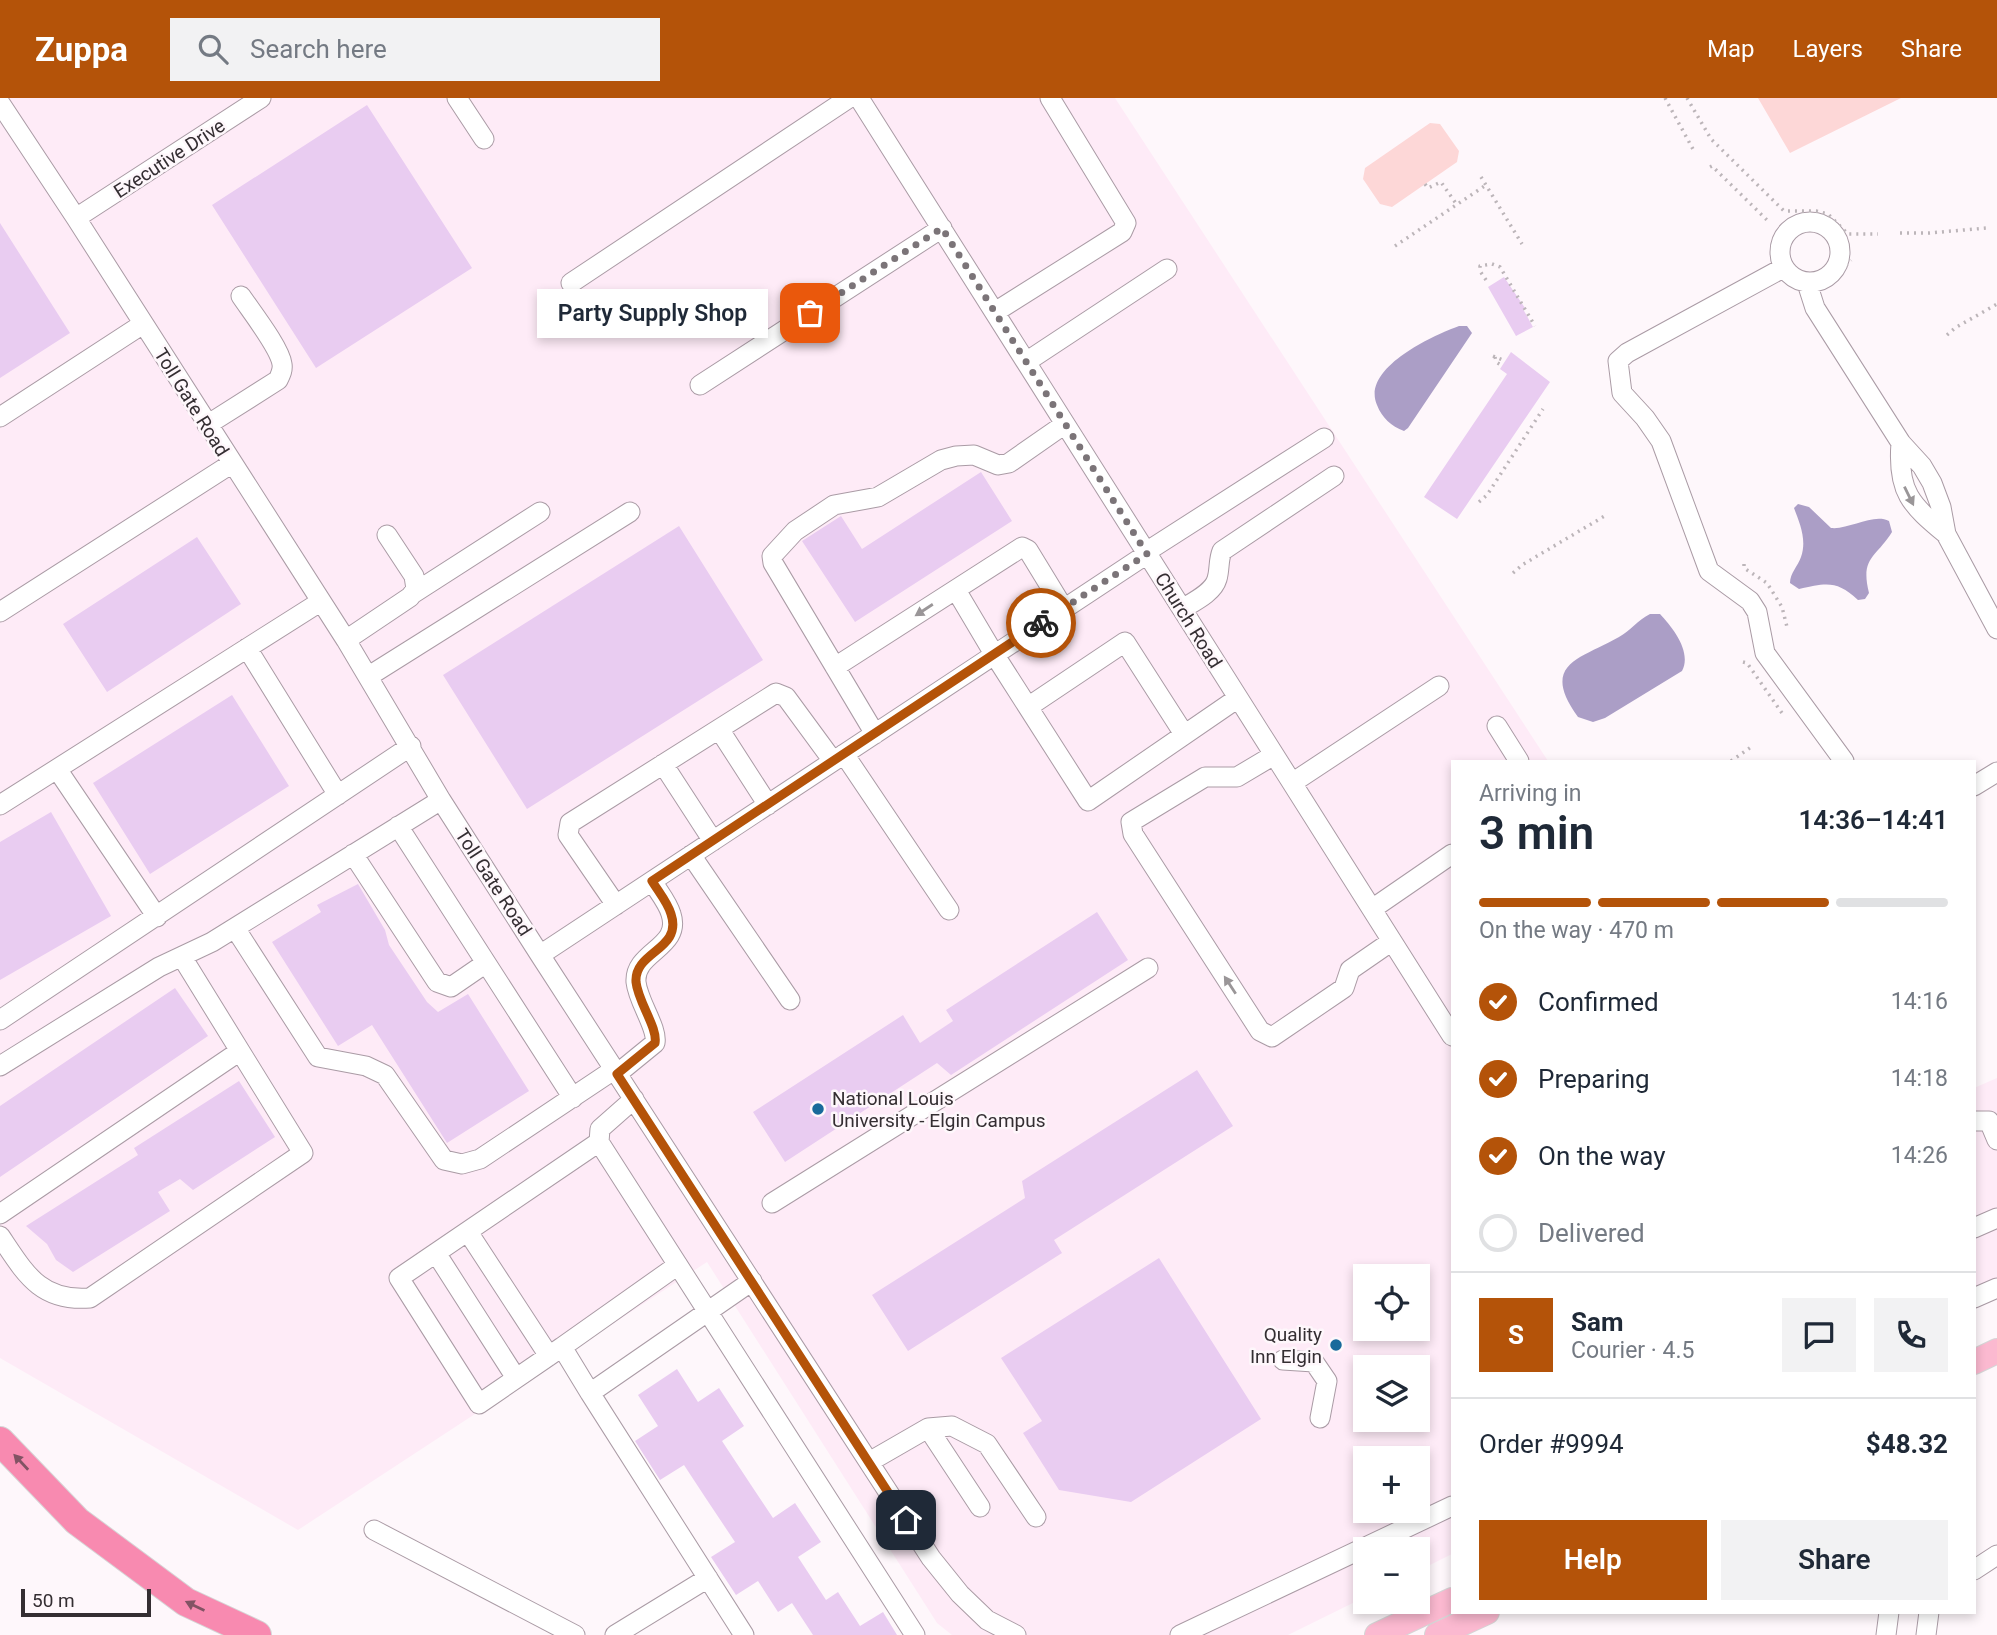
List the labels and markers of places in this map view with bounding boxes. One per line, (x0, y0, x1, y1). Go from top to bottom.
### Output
pin (780, 283, 840, 343)
callout: Party Supply Shop (537, 288, 768, 338)
place label: National Louis University - Elgin Campus (832, 1087, 1046, 1132)
marker: National Louis University - Elgin Campus (810, 1101, 826, 1117)
place label: Quality Inn Elgin (1250, 1323, 1322, 1368)
marker: Quality Inn Elgin (1328, 1337, 1344, 1353)
pin (876, 1490, 936, 1550)

